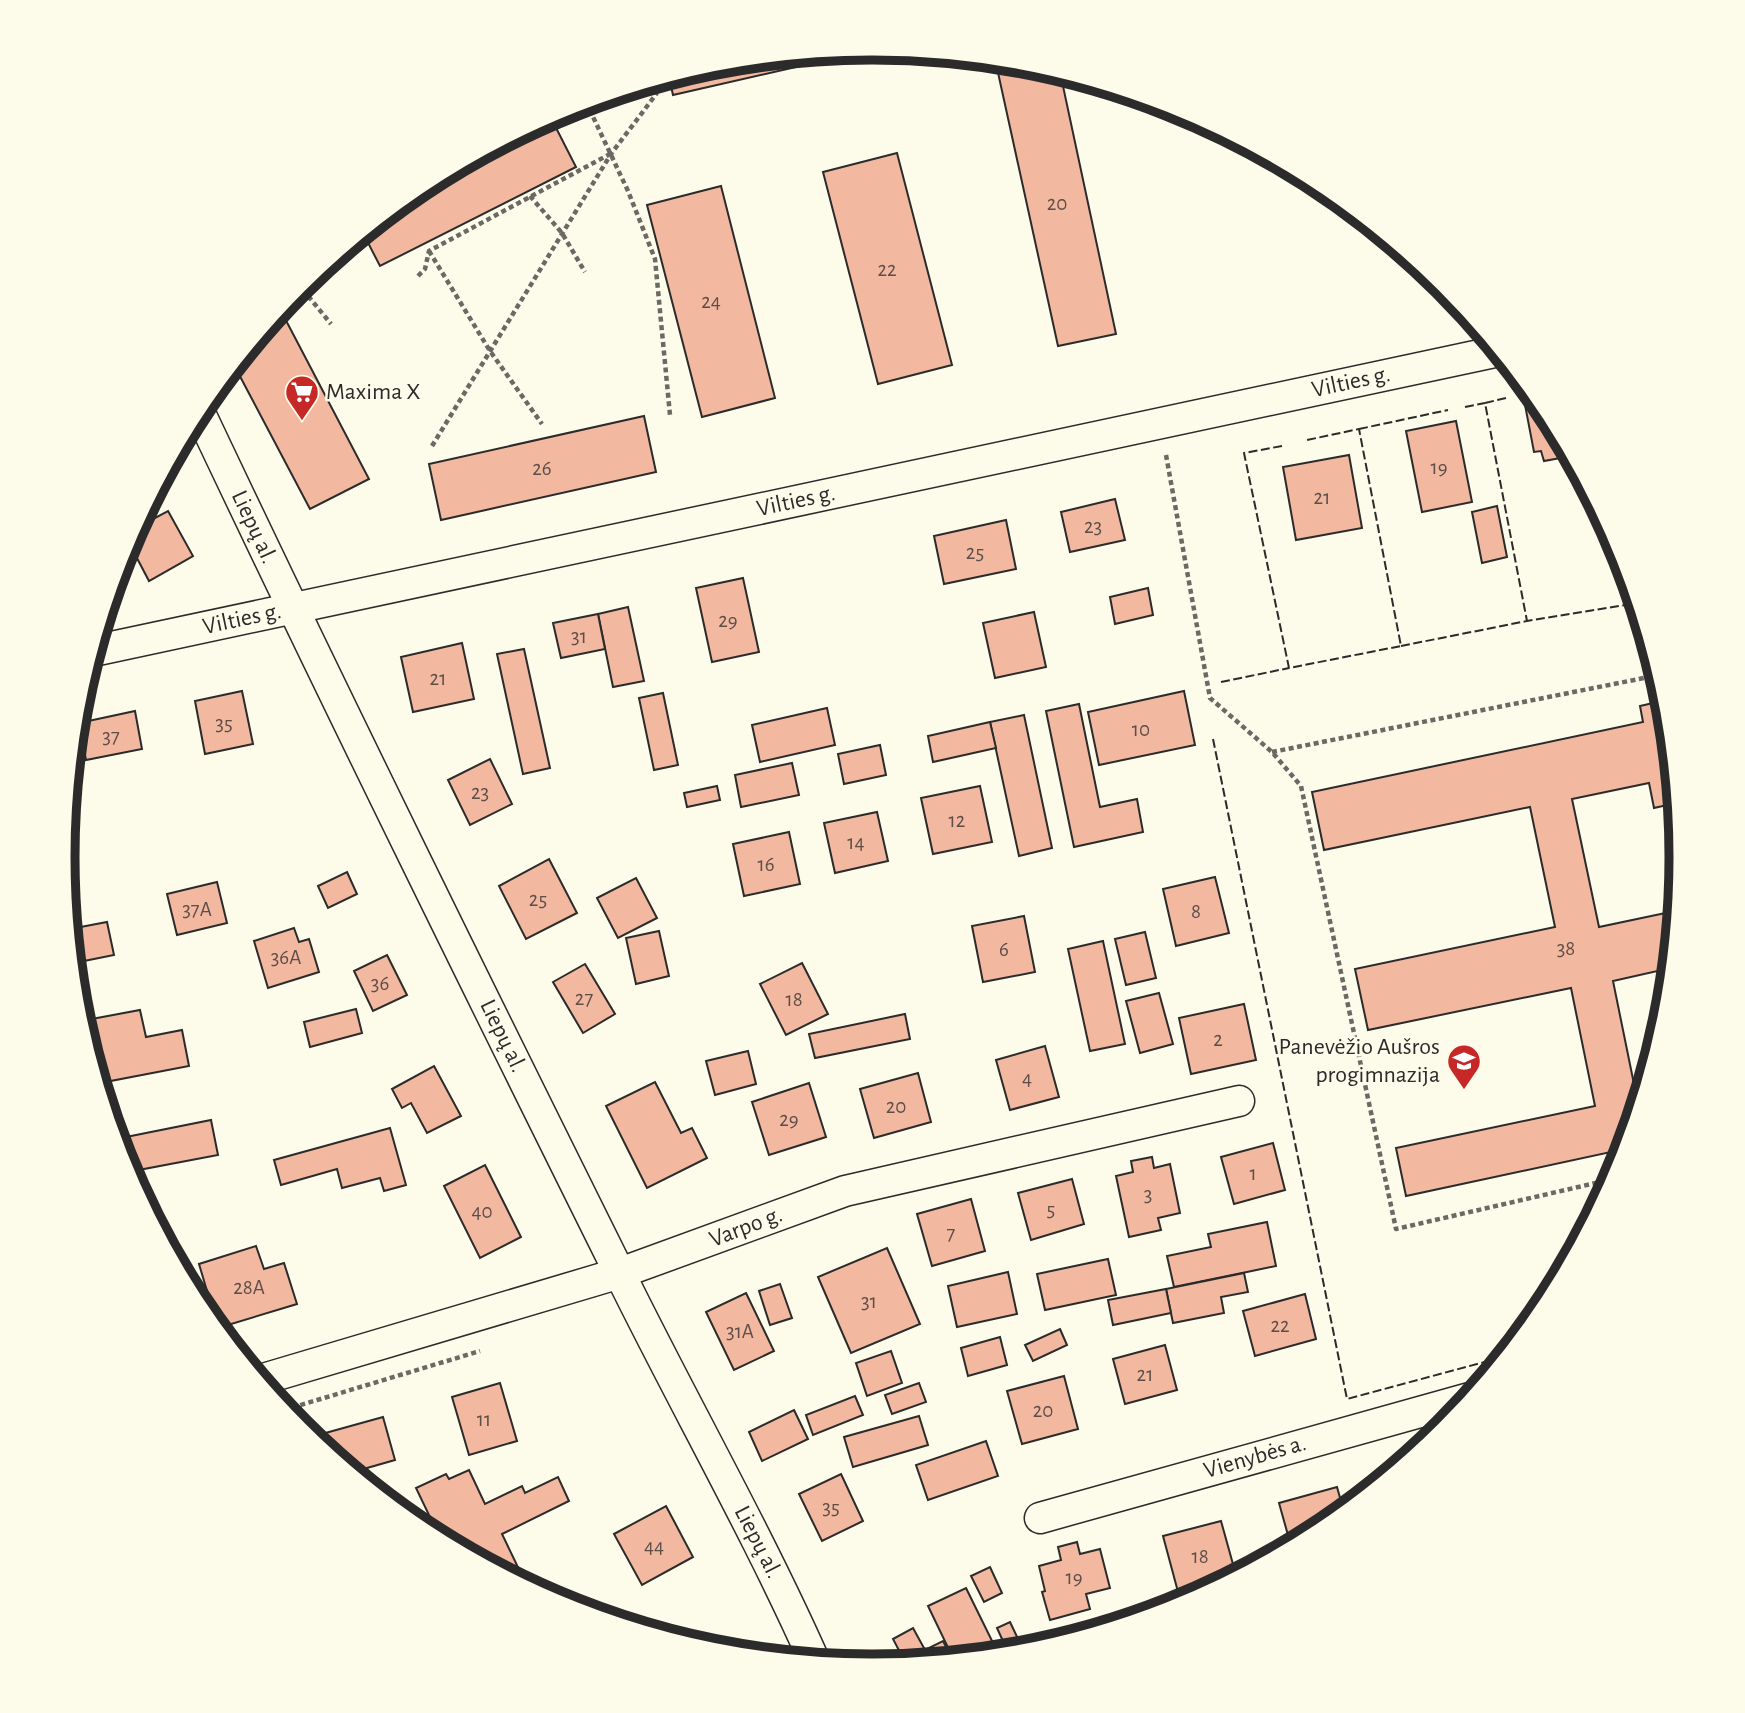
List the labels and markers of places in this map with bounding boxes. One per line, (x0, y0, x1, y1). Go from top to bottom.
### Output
supermarket icon: Maxima X (283, 373, 321, 422)
place label: Maxima X (326, 380, 421, 404)
place label: Panevėžio Aušros progimnazija (1279, 1035, 1440, 1087)
school or university icon: Panevėžio Aušros progimnazija (1445, 1042, 1483, 1091)

